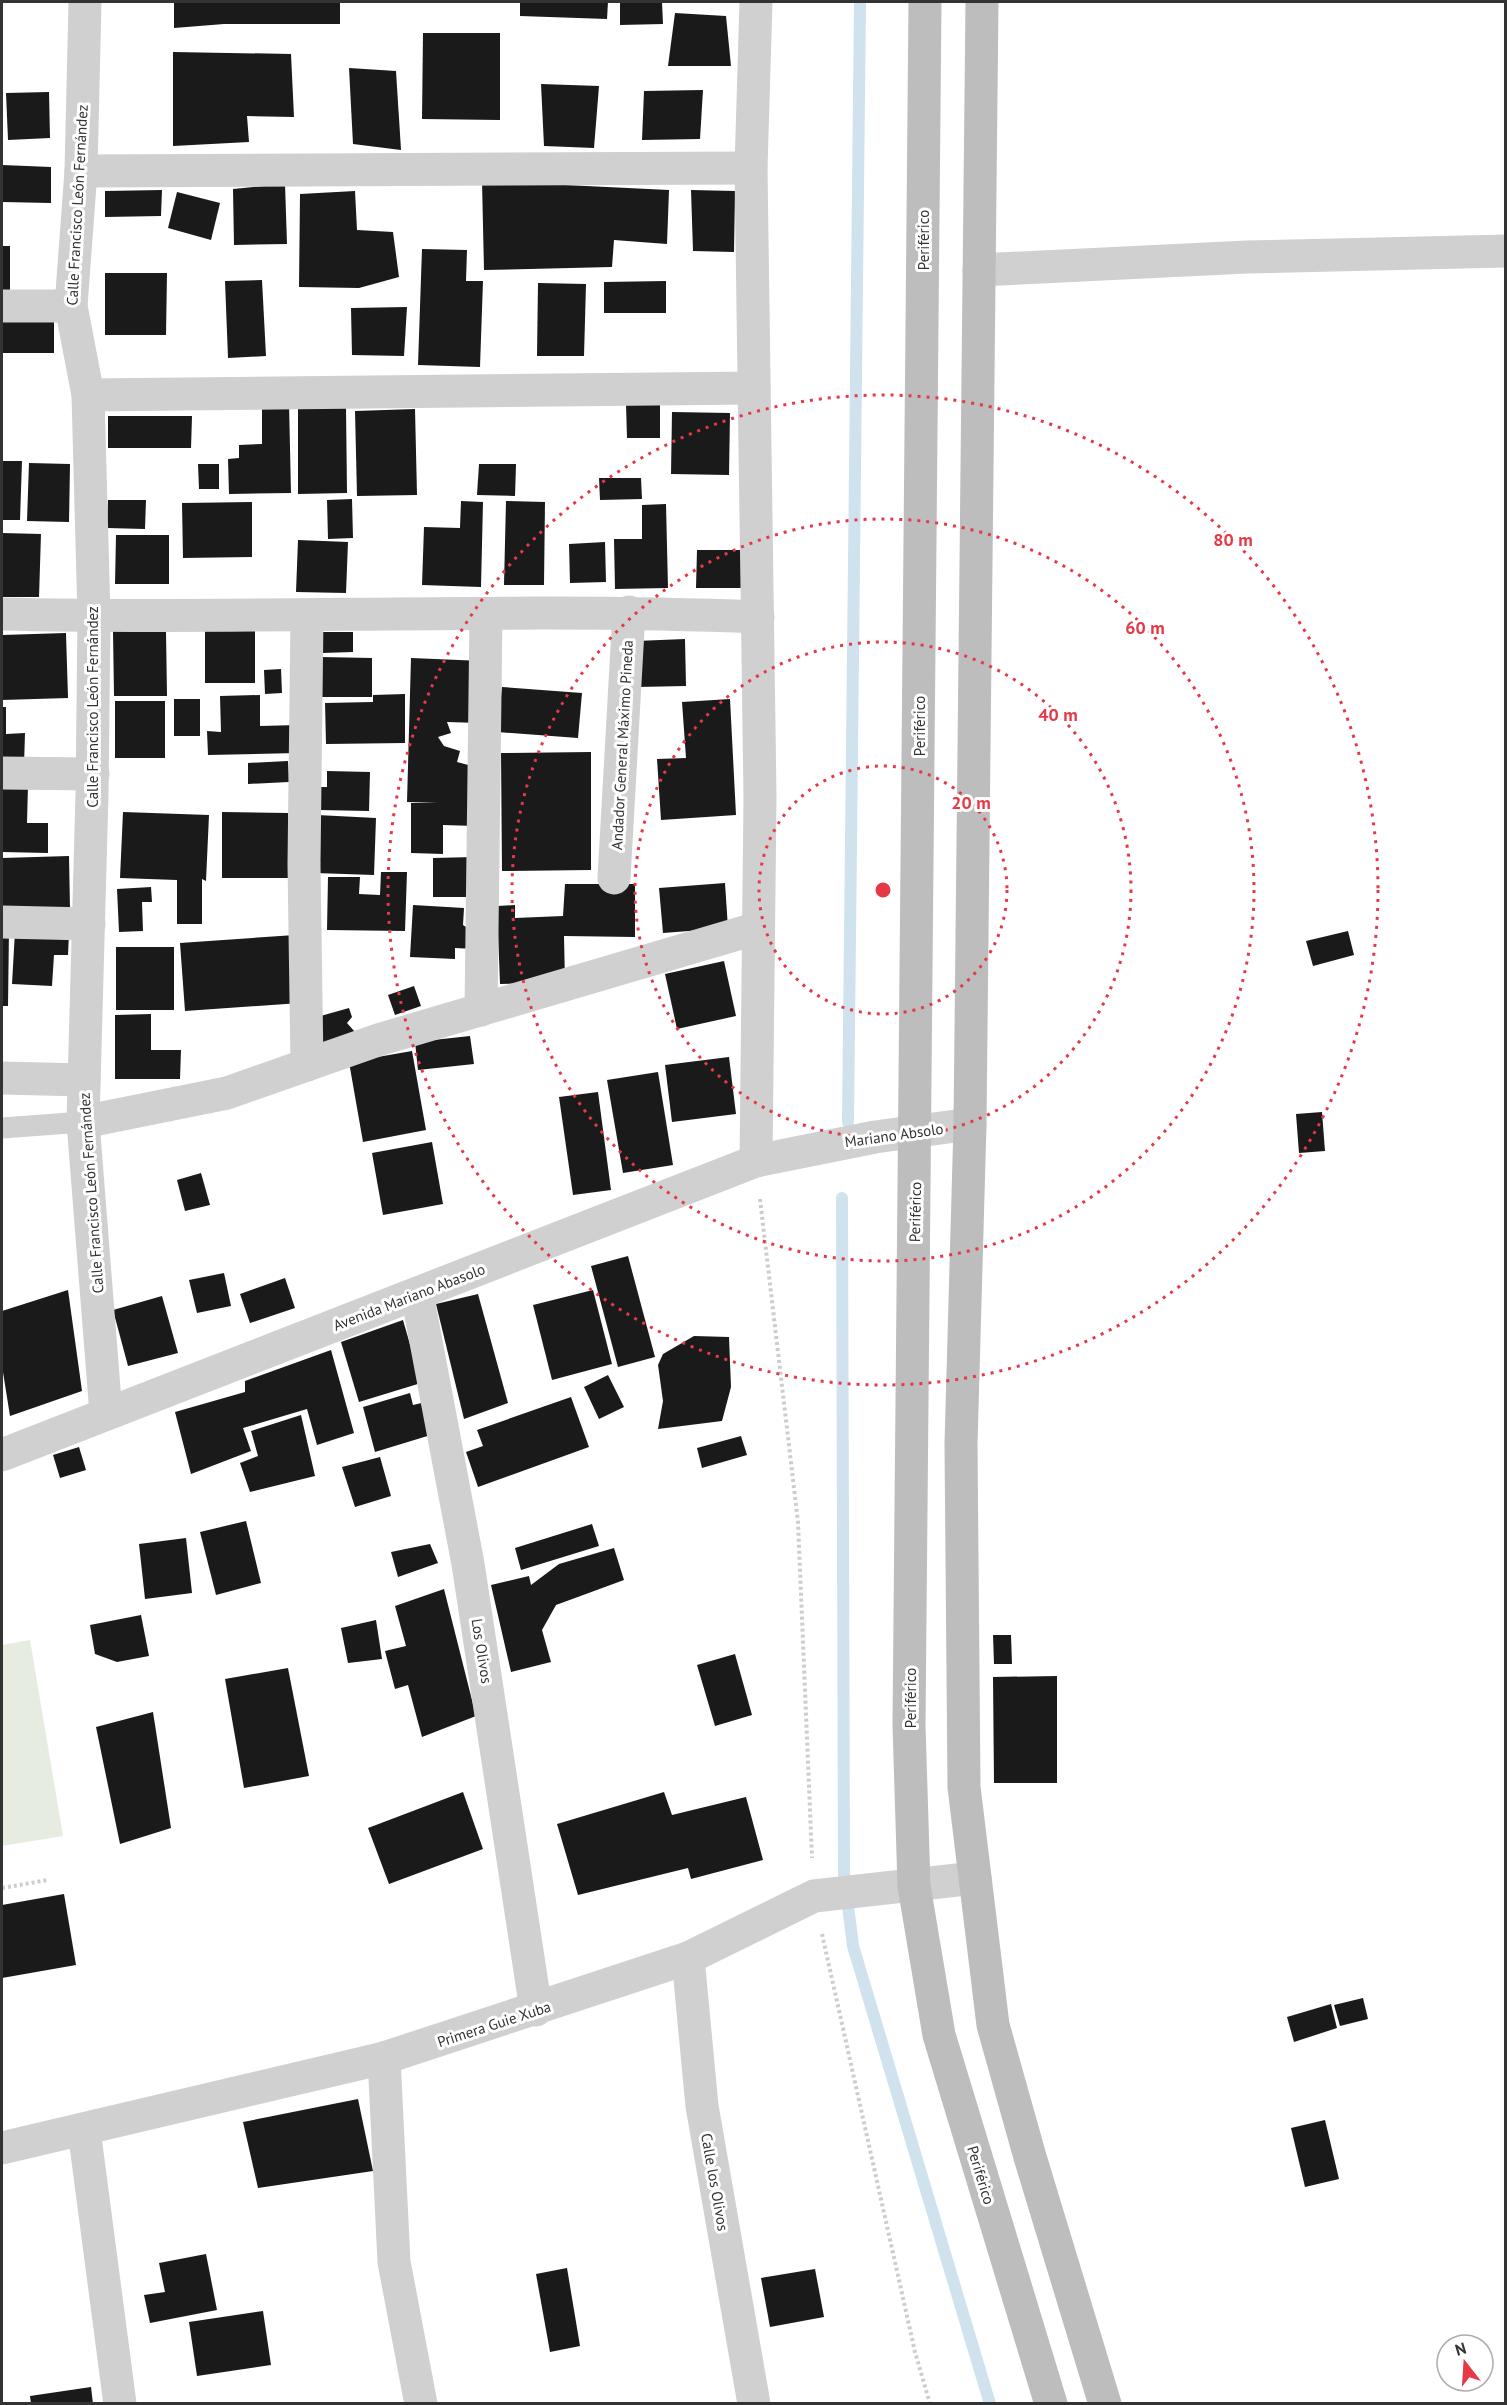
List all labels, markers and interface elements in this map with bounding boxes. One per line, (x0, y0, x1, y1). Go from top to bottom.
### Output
street label: Calle Francisco León Fernández (62, 104, 92, 306)
street label: Periférico (914, 210, 933, 270)
text: 80 m (1213, 528, 1253, 551)
street label: Calle Francisco León Fernández (83, 606, 102, 808)
text: 60 m (1125, 616, 1165, 639)
street label: Andador General Máximo Pineda (607, 640, 637, 850)
street label: Periférico (910, 696, 929, 756)
text: 40 m (1038, 703, 1078, 726)
text: 20 m (951, 791, 991, 814)
centre of rings (873, 880, 893, 900)
street label: Calle Francisco León Fernández (75, 1092, 107, 1294)
street label: Mariano Absolo (844, 1119, 944, 1151)
street label: Periférico (905, 1182, 925, 1242)
street label: Avenida Mariano Abasolo (330, 1259, 488, 1335)
street label: Los Olivos (468, 1617, 496, 1685)
street label: Periférico (901, 1668, 920, 1728)
street label: Primera Guie Xuba (435, 1997, 553, 2051)
street label: Calle los Olivos (697, 2132, 733, 2232)
street label: Periférico (963, 2143, 999, 2207)
north arrow (1435, 2333, 1495, 2393)
text: N (1453, 2338, 1469, 2360)

